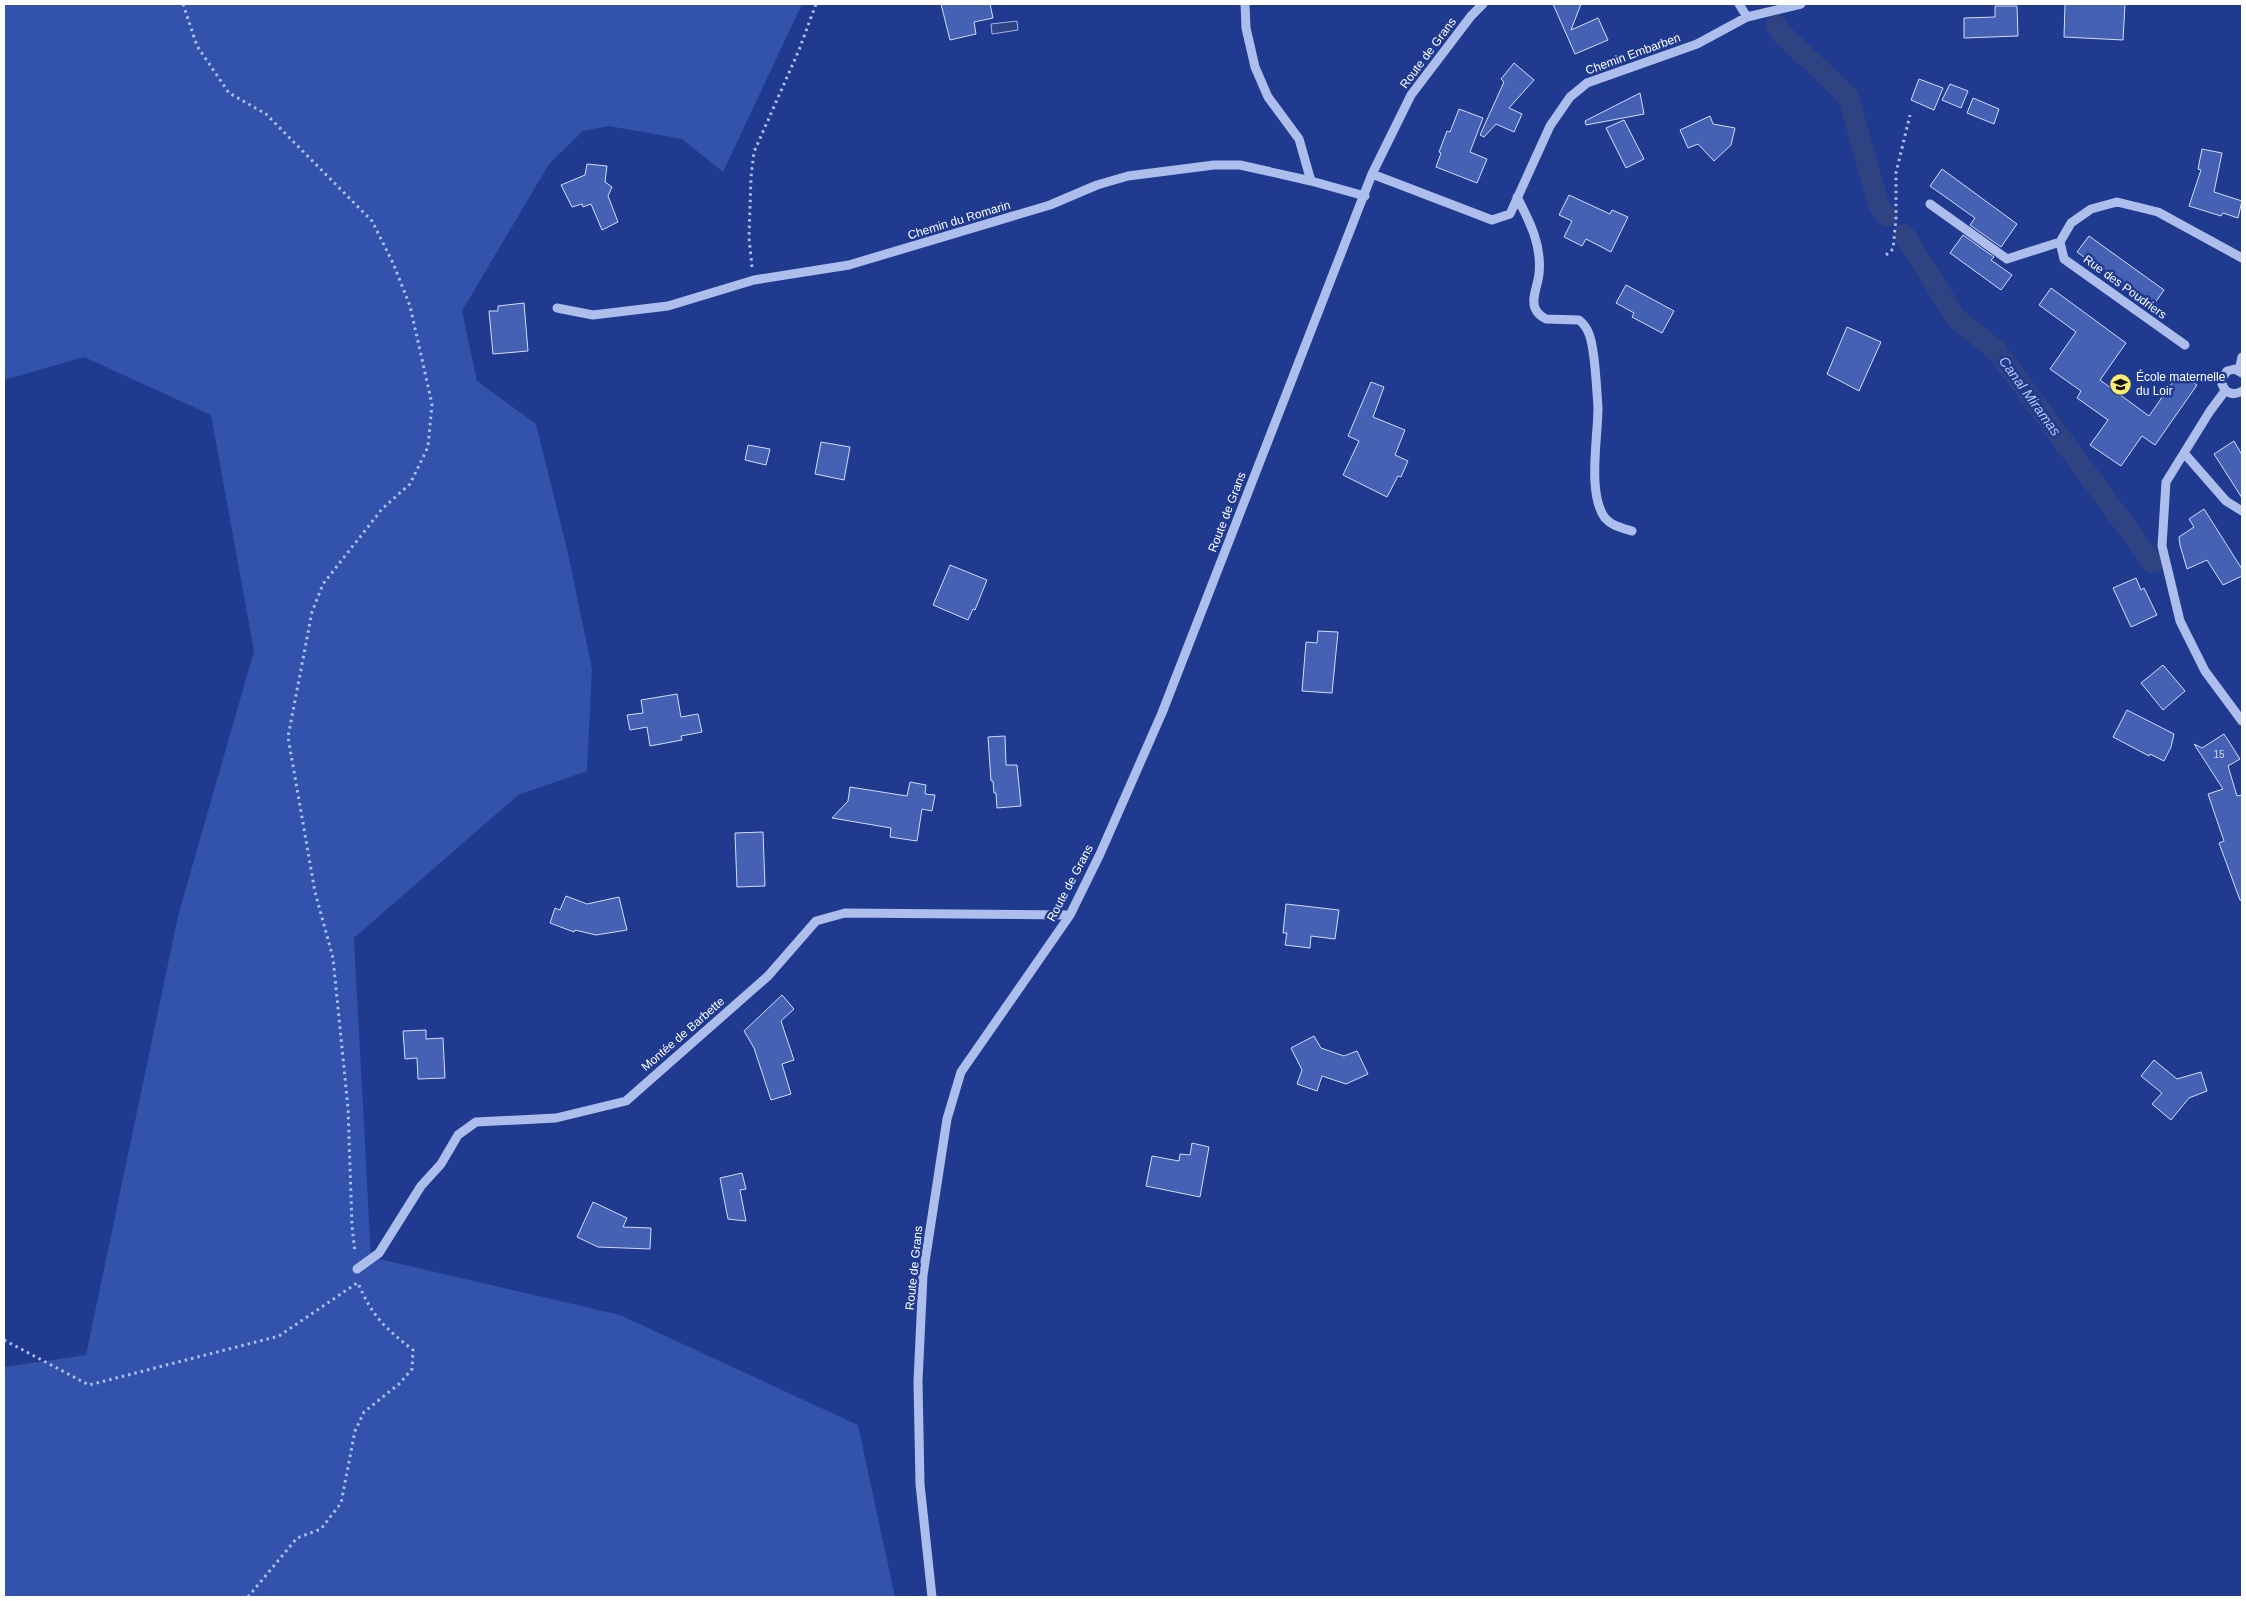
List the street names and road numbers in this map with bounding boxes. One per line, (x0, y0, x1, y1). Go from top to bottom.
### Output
street label: Route de Grans (1397, 15, 1459, 91)
street label: Chemin Embarben (1584, 30, 1682, 78)
street label: Chemin du Romarin (906, 198, 1012, 242)
street label: Rue des Poudriers (2081, 252, 2169, 322)
street label: Route de Grans (1205, 470, 1249, 554)
street label: Route de Grans (1044, 842, 1096, 924)
street label: Montée de Barbette (639, 994, 728, 1074)
street label: Route de Grans (903, 1225, 925, 1311)

